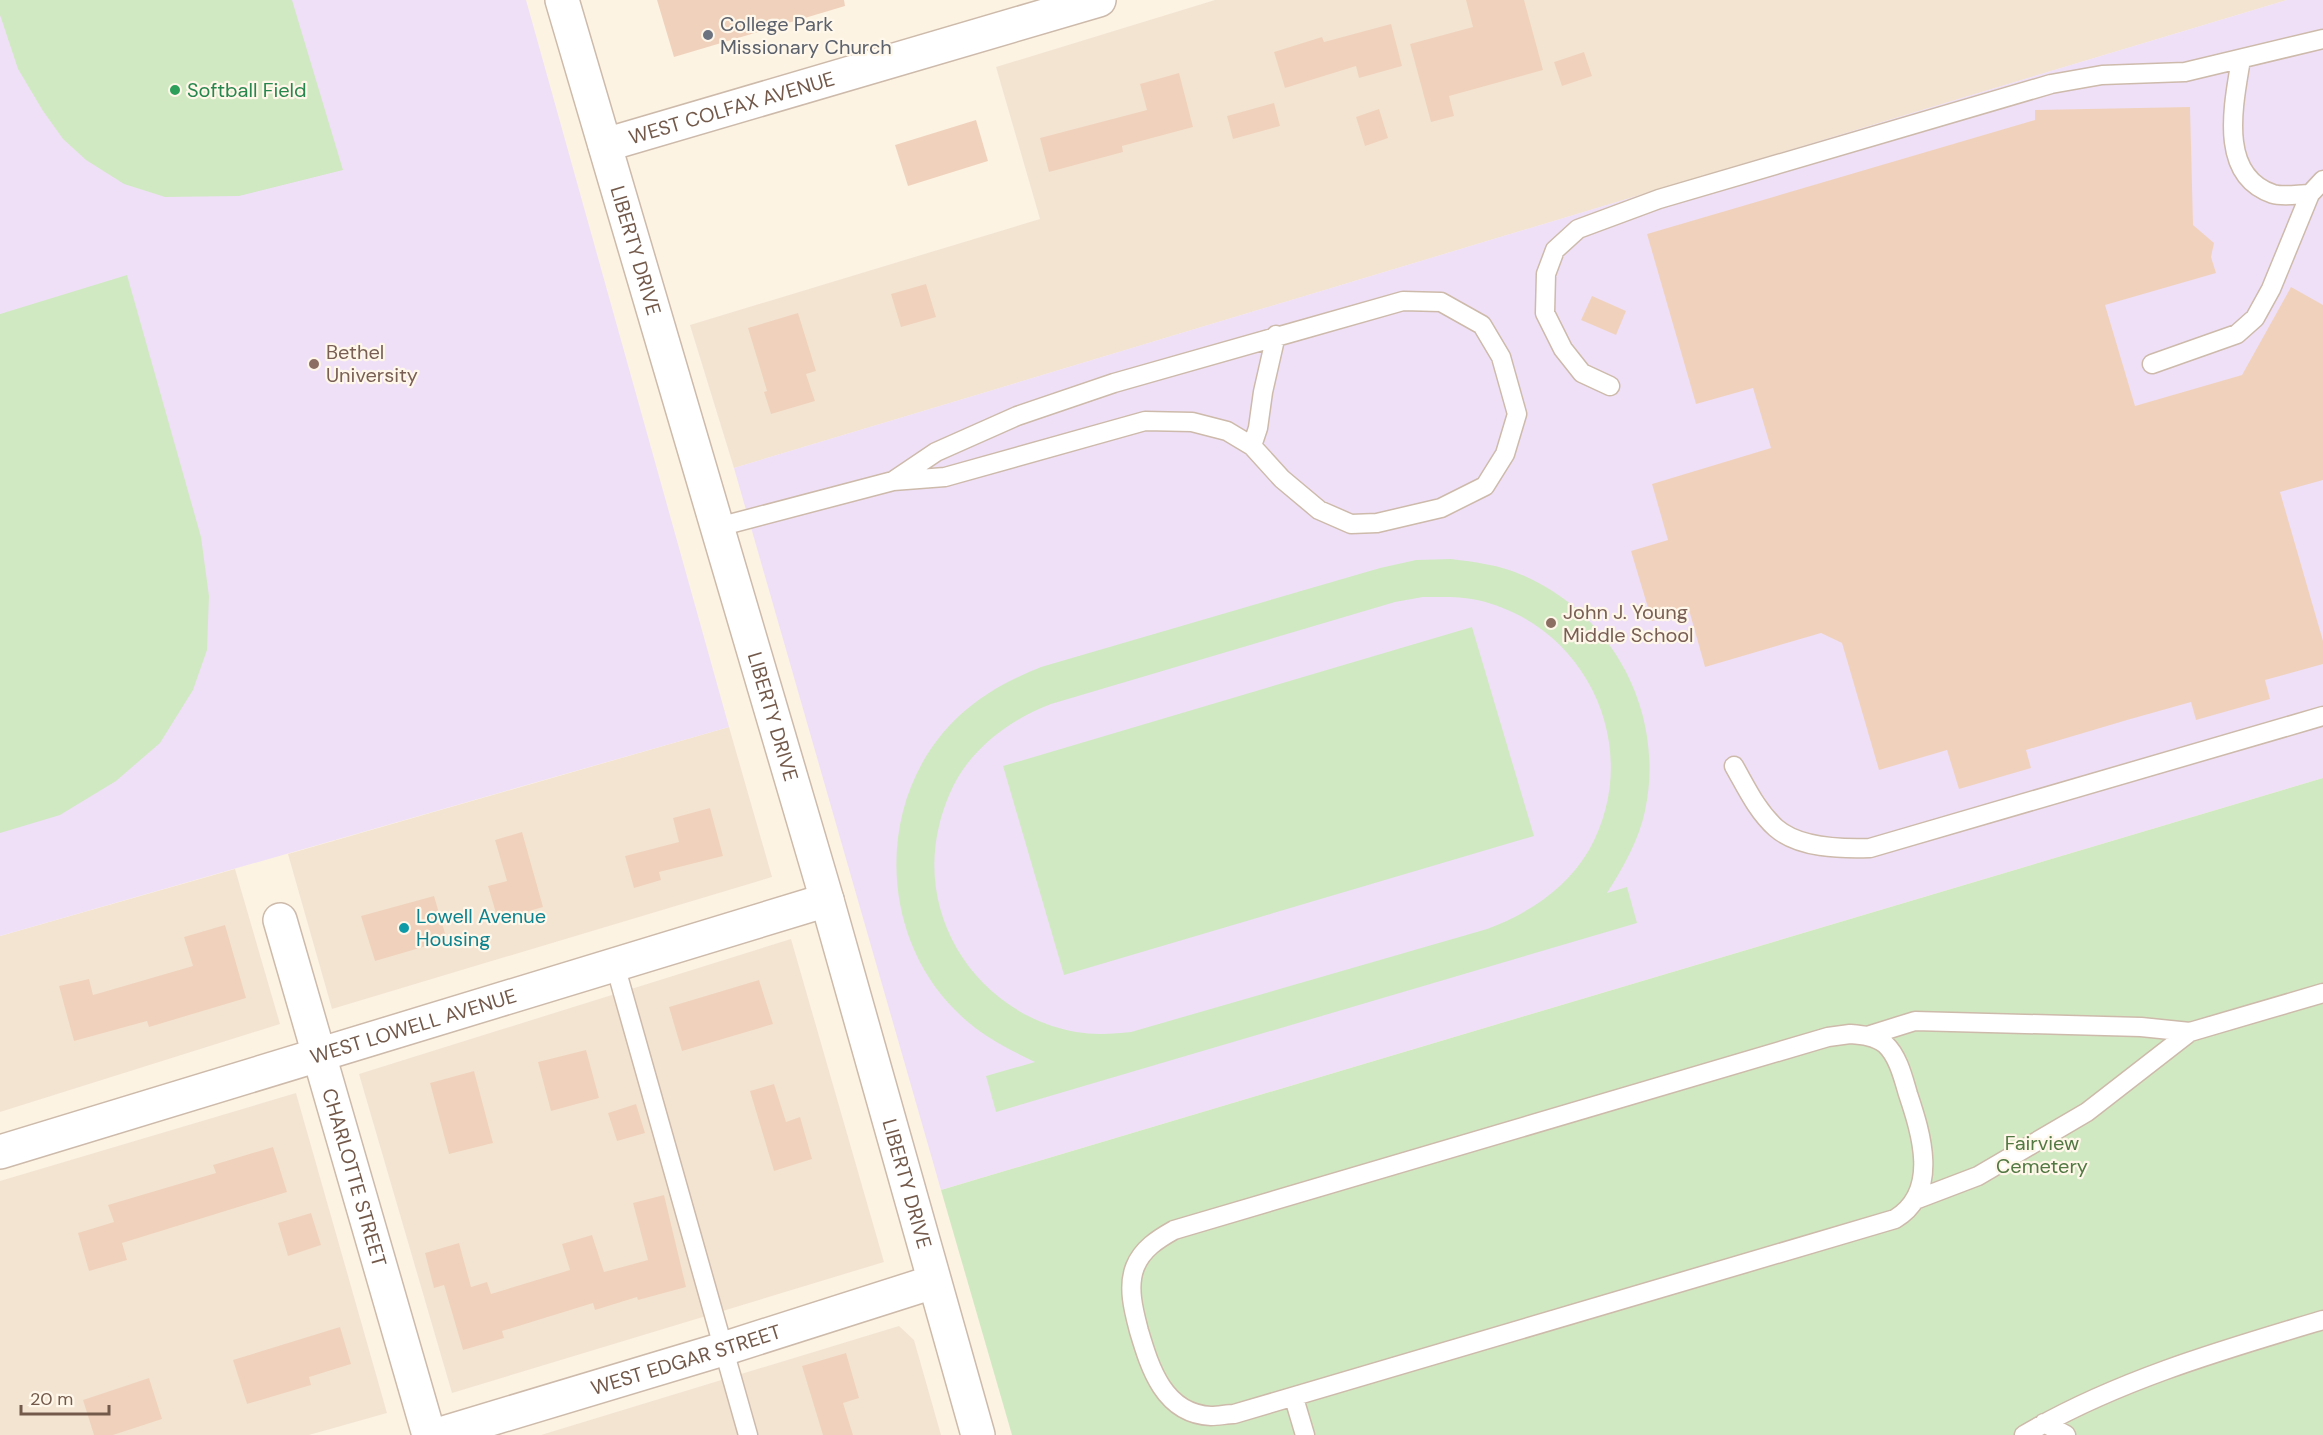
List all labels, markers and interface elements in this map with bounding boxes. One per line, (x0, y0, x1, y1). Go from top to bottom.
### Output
place label: College Park Missionary Church (720, 11, 892, 60)
marker: College Park Missionary Church (701, 28, 715, 42)
street label: WEST COLFAX AVENUE (626, 65, 838, 150)
place label: Softball Field (187, 77, 307, 103)
marker: Softball Field (168, 83, 182, 97)
street label: LIBERTY DRIVE (604, 183, 667, 318)
place label: Bethel University (326, 339, 418, 388)
marker: Bethel University (307, 357, 321, 371)
place label: John J. Young Middle School (1563, 599, 1694, 648)
marker: John J. Young Middle School (1544, 616, 1558, 630)
street label: LIBERTY DRIVE (742, 649, 804, 784)
place label: Lowell Avenue Housing (416, 903, 546, 952)
marker: Lowell Avenue Housing (397, 921, 411, 935)
street label: WEST LOWELL AVENUE (307, 982, 519, 1070)
street label: CHARLOTTE STREET (316, 1085, 393, 1270)
street label: LIBERTY DRIVE (876, 1116, 938, 1252)
park label: Fairview Cemetery (1996, 1130, 2088, 1179)
street label: WEST EDGAR STREET (588, 1318, 784, 1401)
scale bar (21, 1378, 110, 1416)
text: 20 m (30, 1387, 73, 1411)

